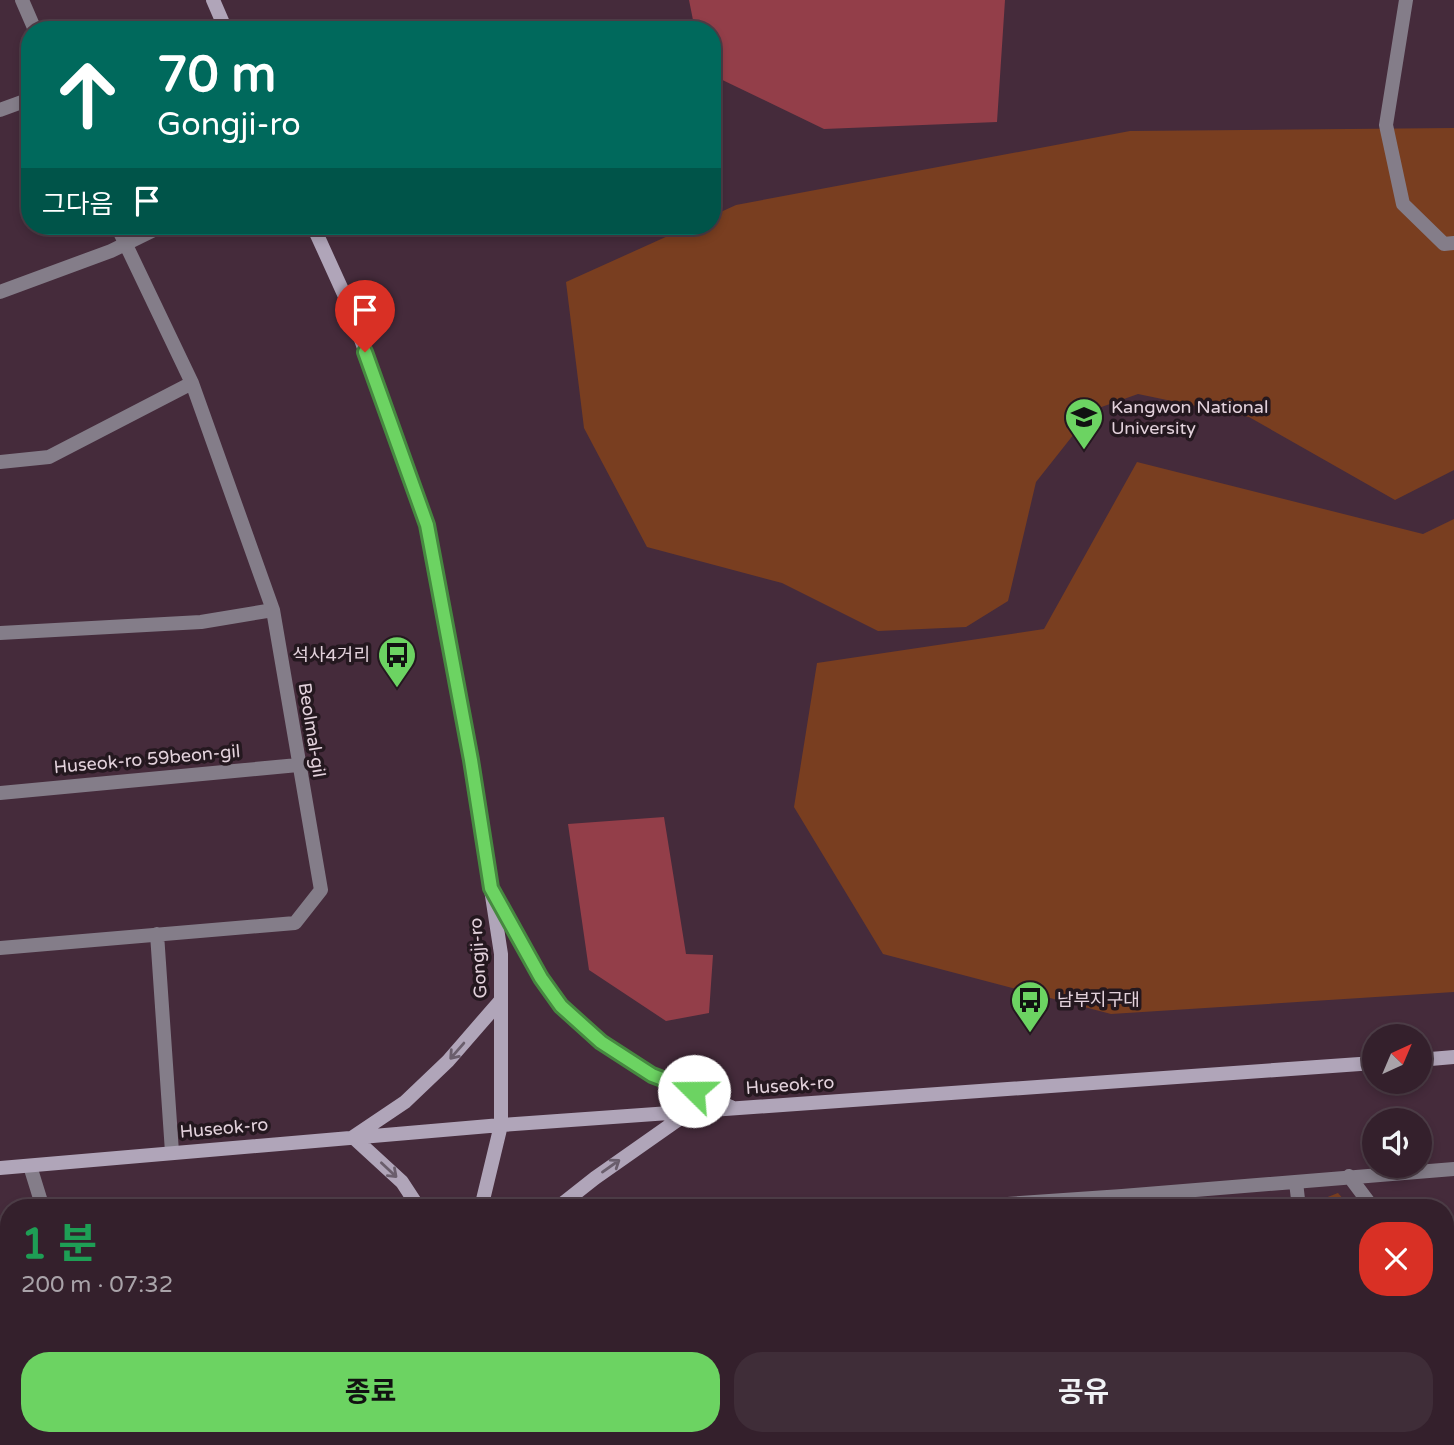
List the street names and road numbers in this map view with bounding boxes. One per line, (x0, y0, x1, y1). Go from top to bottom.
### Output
street label: Beolmal-gil (294, 681, 330, 779)
street label: Huseok-ro 59beon-gil (53, 740, 241, 778)
street label: Gongji-ro (464, 917, 492, 999)
street label: Huseok-ro (745, 1071, 835, 1099)
street label: Huseok-ro (179, 1113, 269, 1143)

